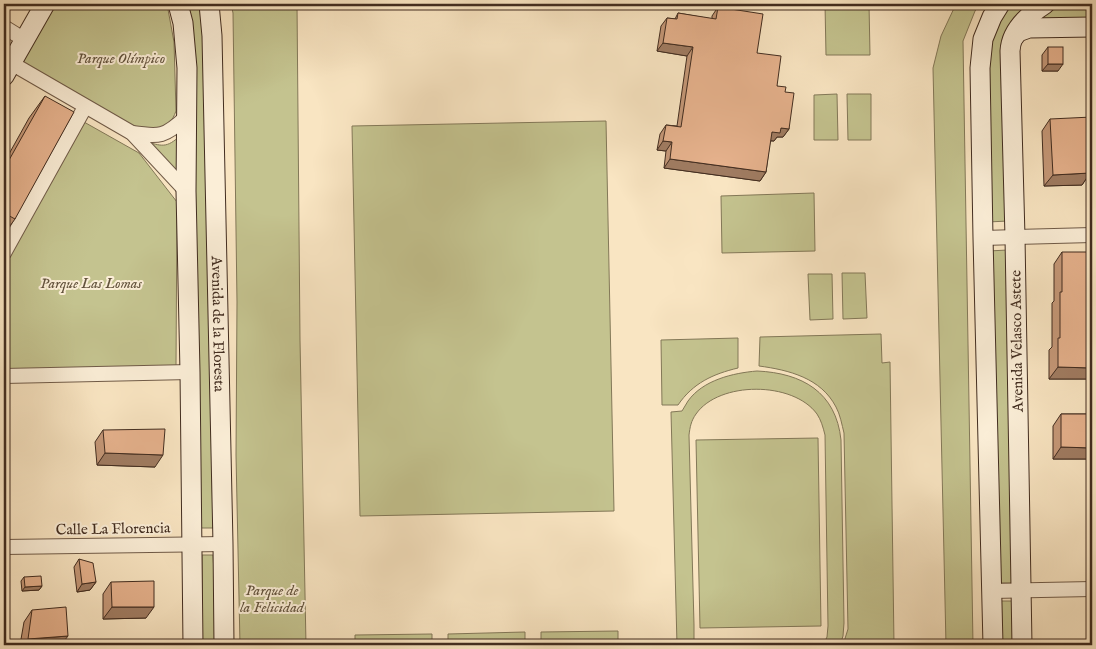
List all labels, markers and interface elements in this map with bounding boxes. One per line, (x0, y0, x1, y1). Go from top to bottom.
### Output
park label: Parque Olímpico (77, 49, 165, 68)
street label: Avenida de la Floresta (207, 255, 229, 393)
street label: Avenida Velasco Astete (1006, 270, 1028, 413)
park label: Parque Las Lomas (40, 274, 142, 293)
street label: Calle La Florencia (55, 518, 171, 540)
park label: Parque de la Felicidad (240, 581, 305, 617)

